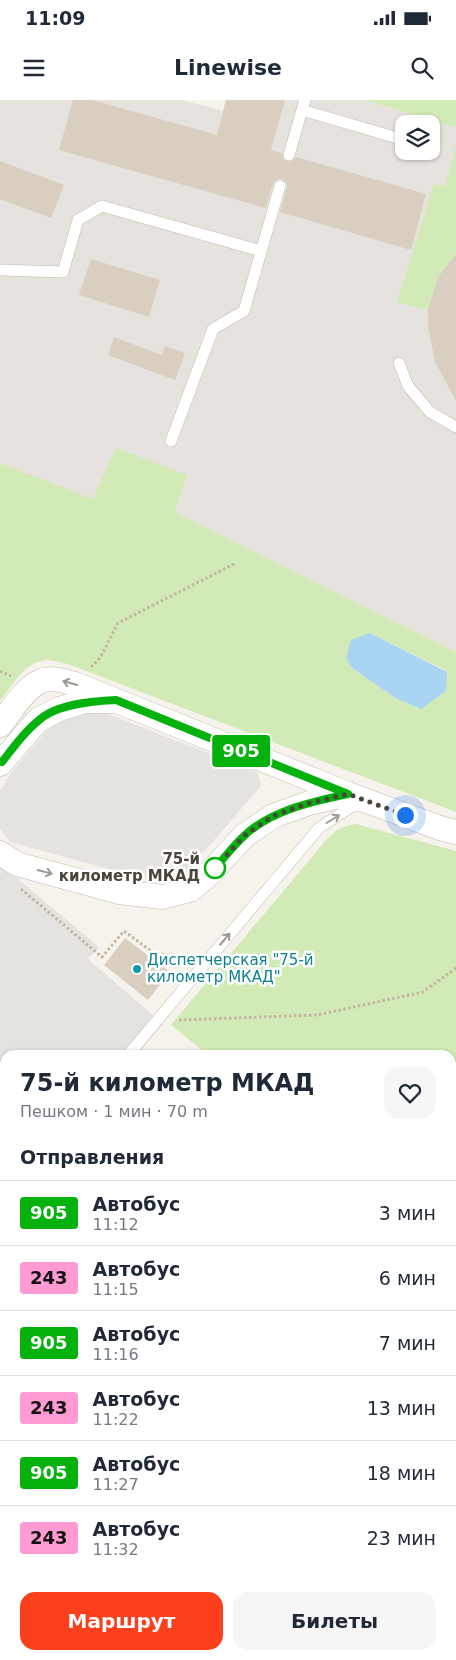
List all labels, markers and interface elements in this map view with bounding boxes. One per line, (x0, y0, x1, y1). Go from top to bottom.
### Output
text: 11:09 (25, 7, 85, 29)
icon: menu (20, 54, 48, 82)
icon: search (408, 54, 436, 82)
text: Linewise (174, 55, 282, 80)
map controls (395, 115, 440, 160)
button: layers (395, 115, 440, 160)
one-way arrow (62, 677, 78, 687)
line badge: 905 (212, 735, 270, 767)
text: 905 (222, 740, 260, 761)
your location (393, 803, 418, 828)
one-way arrow (326, 814, 340, 824)
place label: 75-й километр МКАД (59, 850, 200, 885)
marker: 75-й километр МКАД (204, 857, 226, 879)
one-way arrow (36, 867, 52, 877)
one-way arrow (219, 933, 230, 946)
place label: Диспетчерская "75-й километр МКАД" (147, 951, 314, 986)
marker: Диспетчерская "75-й километр МКАД" (131, 963, 143, 975)
button: heart (384, 1067, 436, 1119)
text: 75-й километр МКАД (20, 1069, 315, 1097)
text: Пешком · 1 мин · 70 m (20, 1102, 208, 1121)
text: Отправления (20, 1146, 164, 1168)
text: Автобус (93, 1193, 180, 1215)
text: 905 (30, 1202, 68, 1223)
text: 3 мин (379, 1202, 436, 1224)
text: 11:12 (93, 1215, 139, 1234)
text: Автобус (93, 1258, 180, 1280)
text: 243 (30, 1267, 68, 1288)
text: 6 мин (379, 1267, 436, 1289)
text: 11:15 (93, 1280, 139, 1299)
text: Автобус (93, 1323, 180, 1345)
text: 905 (30, 1332, 68, 1353)
text: 7 мин (379, 1332, 436, 1354)
text: 11:16 (93, 1345, 139, 1364)
text: Автобус (93, 1388, 180, 1410)
text: 243 (30, 1397, 68, 1418)
text: 13 мин (367, 1397, 436, 1419)
text: 11:22 (93, 1410, 139, 1429)
text: Автобус (93, 1453, 180, 1475)
text: 905 (30, 1462, 68, 1483)
text: 18 мин (367, 1462, 436, 1484)
text: 11:27 (93, 1475, 139, 1494)
text: Автобус (93, 1518, 180, 1540)
text: 243 (30, 1527, 68, 1548)
text: 23 мин (367, 1527, 436, 1549)
text: 11:32 (93, 1540, 139, 1559)
button: Маршрут (20, 1592, 223, 1650)
button: Билеты (233, 1592, 436, 1650)

